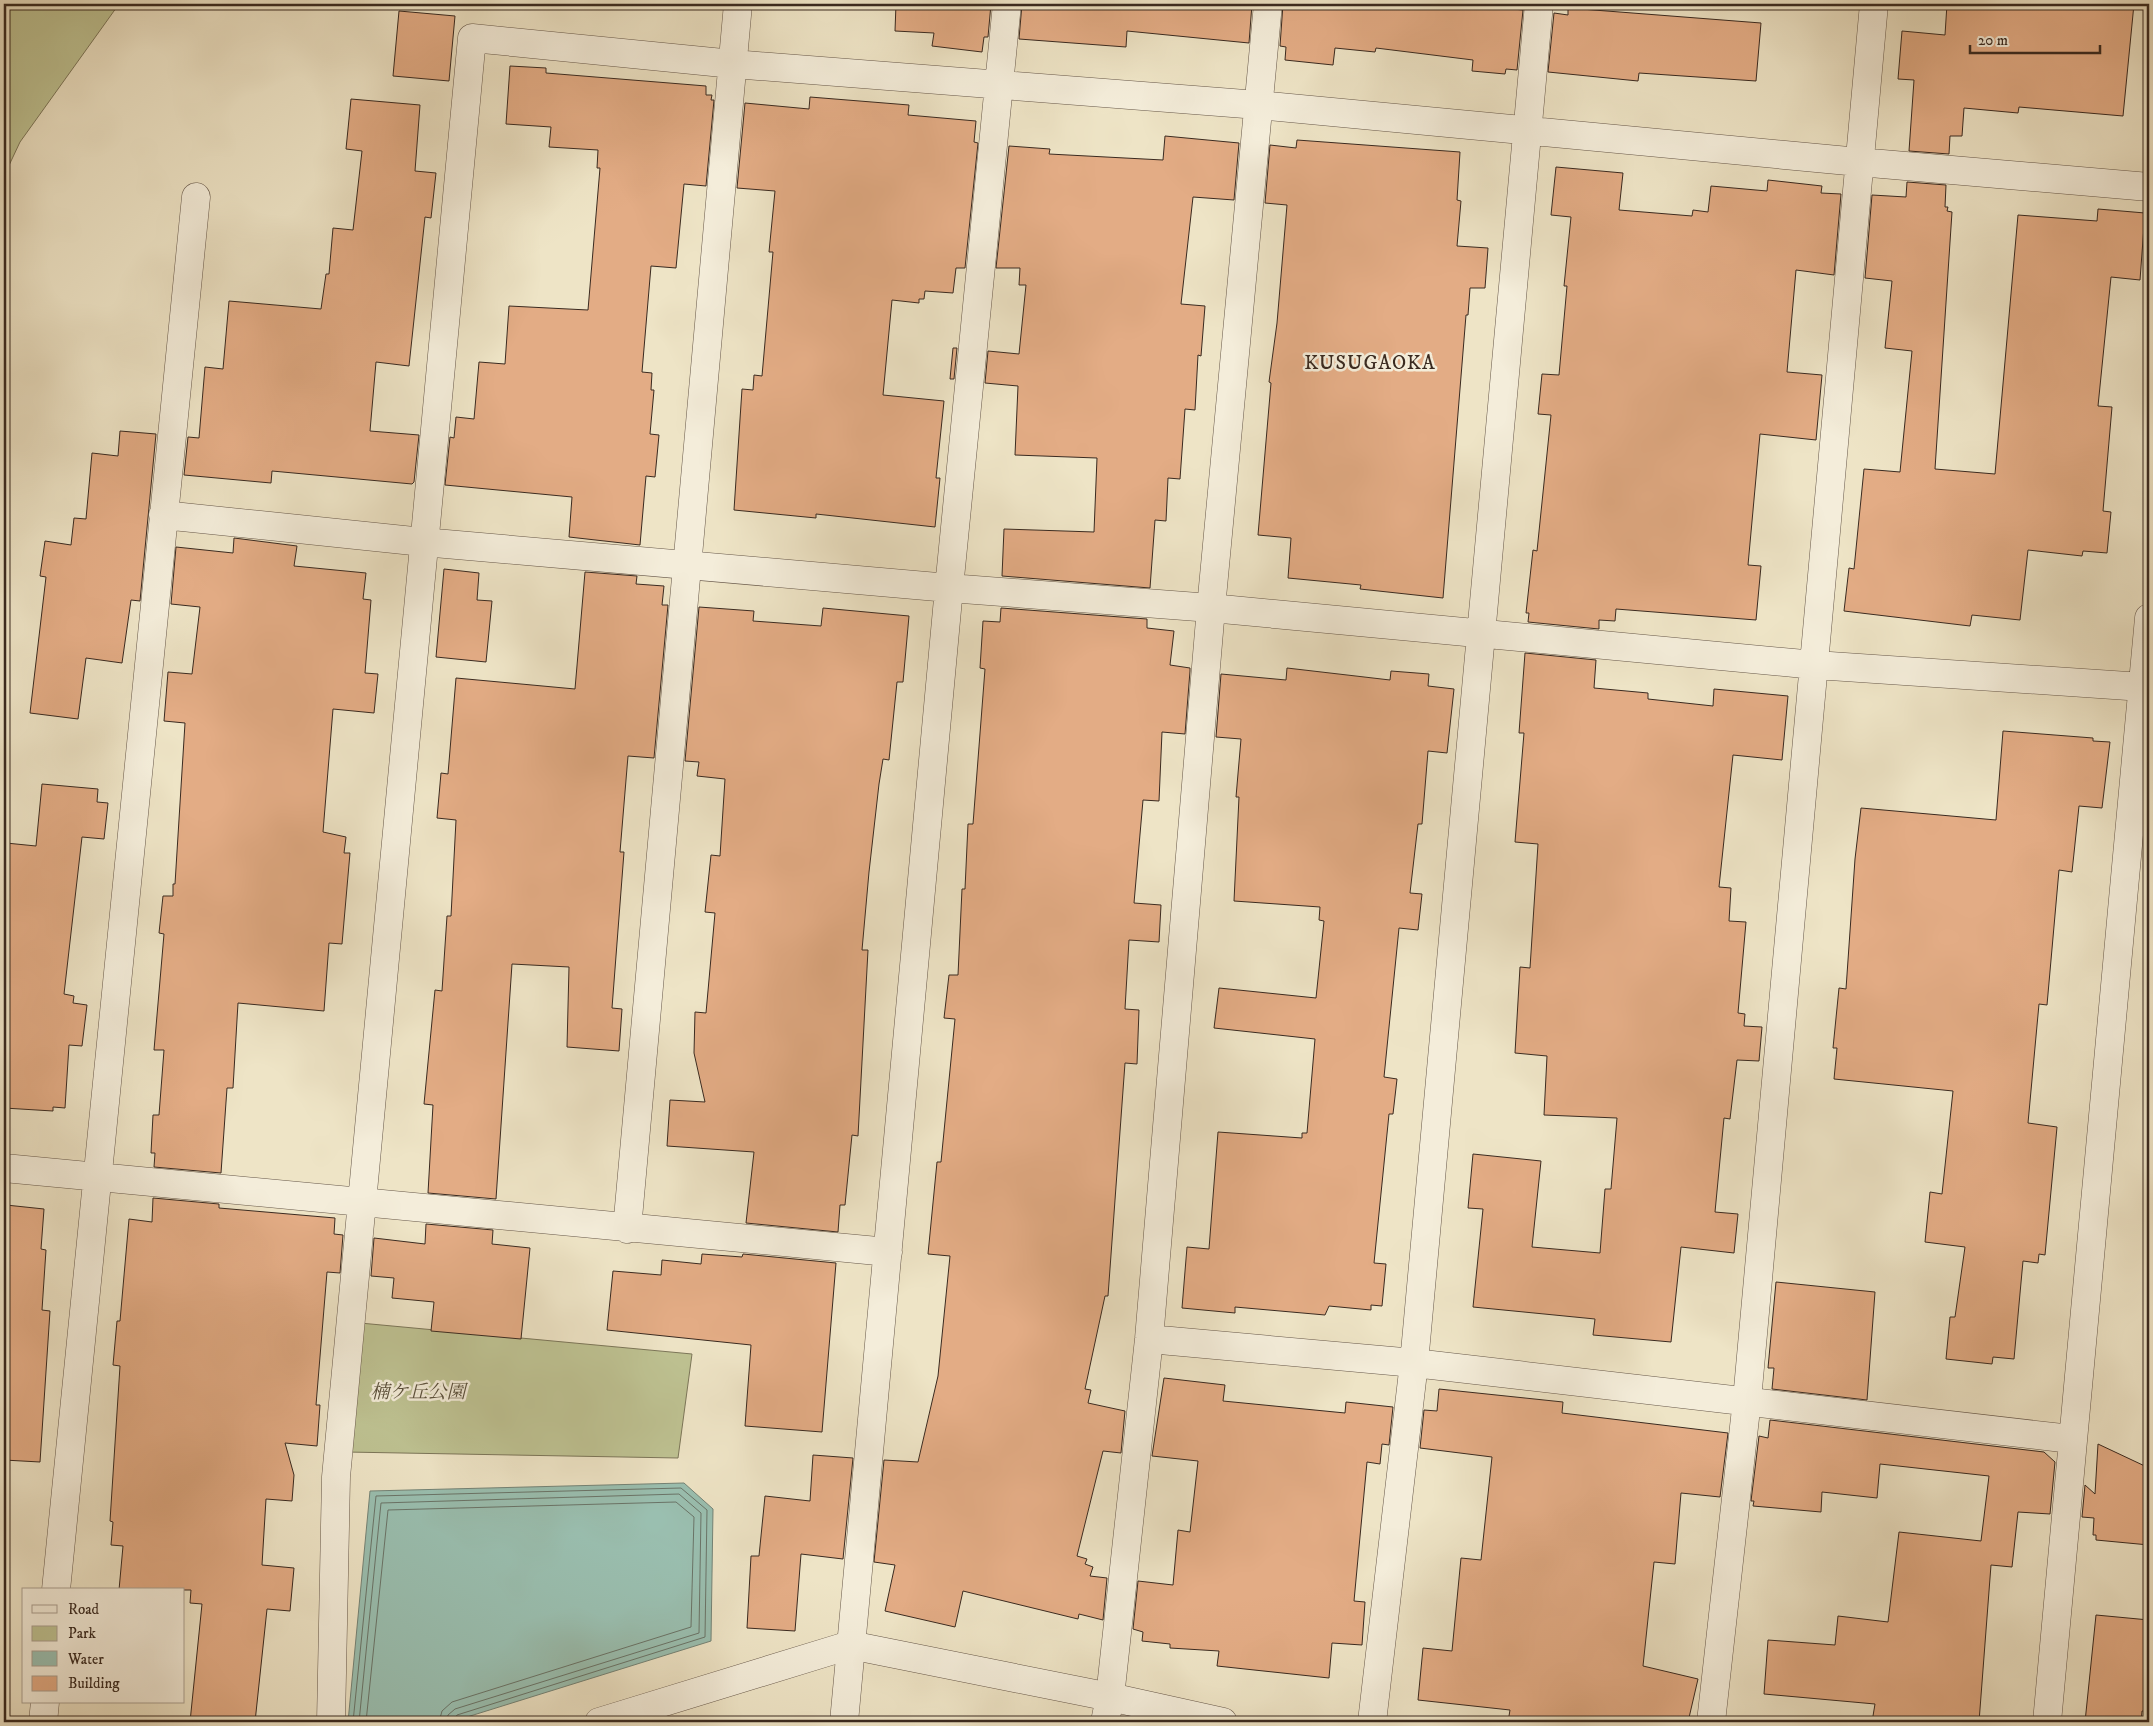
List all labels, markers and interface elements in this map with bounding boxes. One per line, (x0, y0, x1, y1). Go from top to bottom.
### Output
scale bar (1970, 22, 2100, 54)
text: 20 m (1978, 31, 2008, 50)
district label: KUSUGAOKA (1304, 351, 1436, 376)
park label: 楠ケ丘公園 (370, 1381, 468, 1404)
legend (22, 1588, 185, 1704)
text: Road (68, 1600, 100, 1619)
text: Park (68, 1624, 97, 1643)
text: Water (67, 1650, 104, 1669)
text: Building (68, 1674, 120, 1693)

